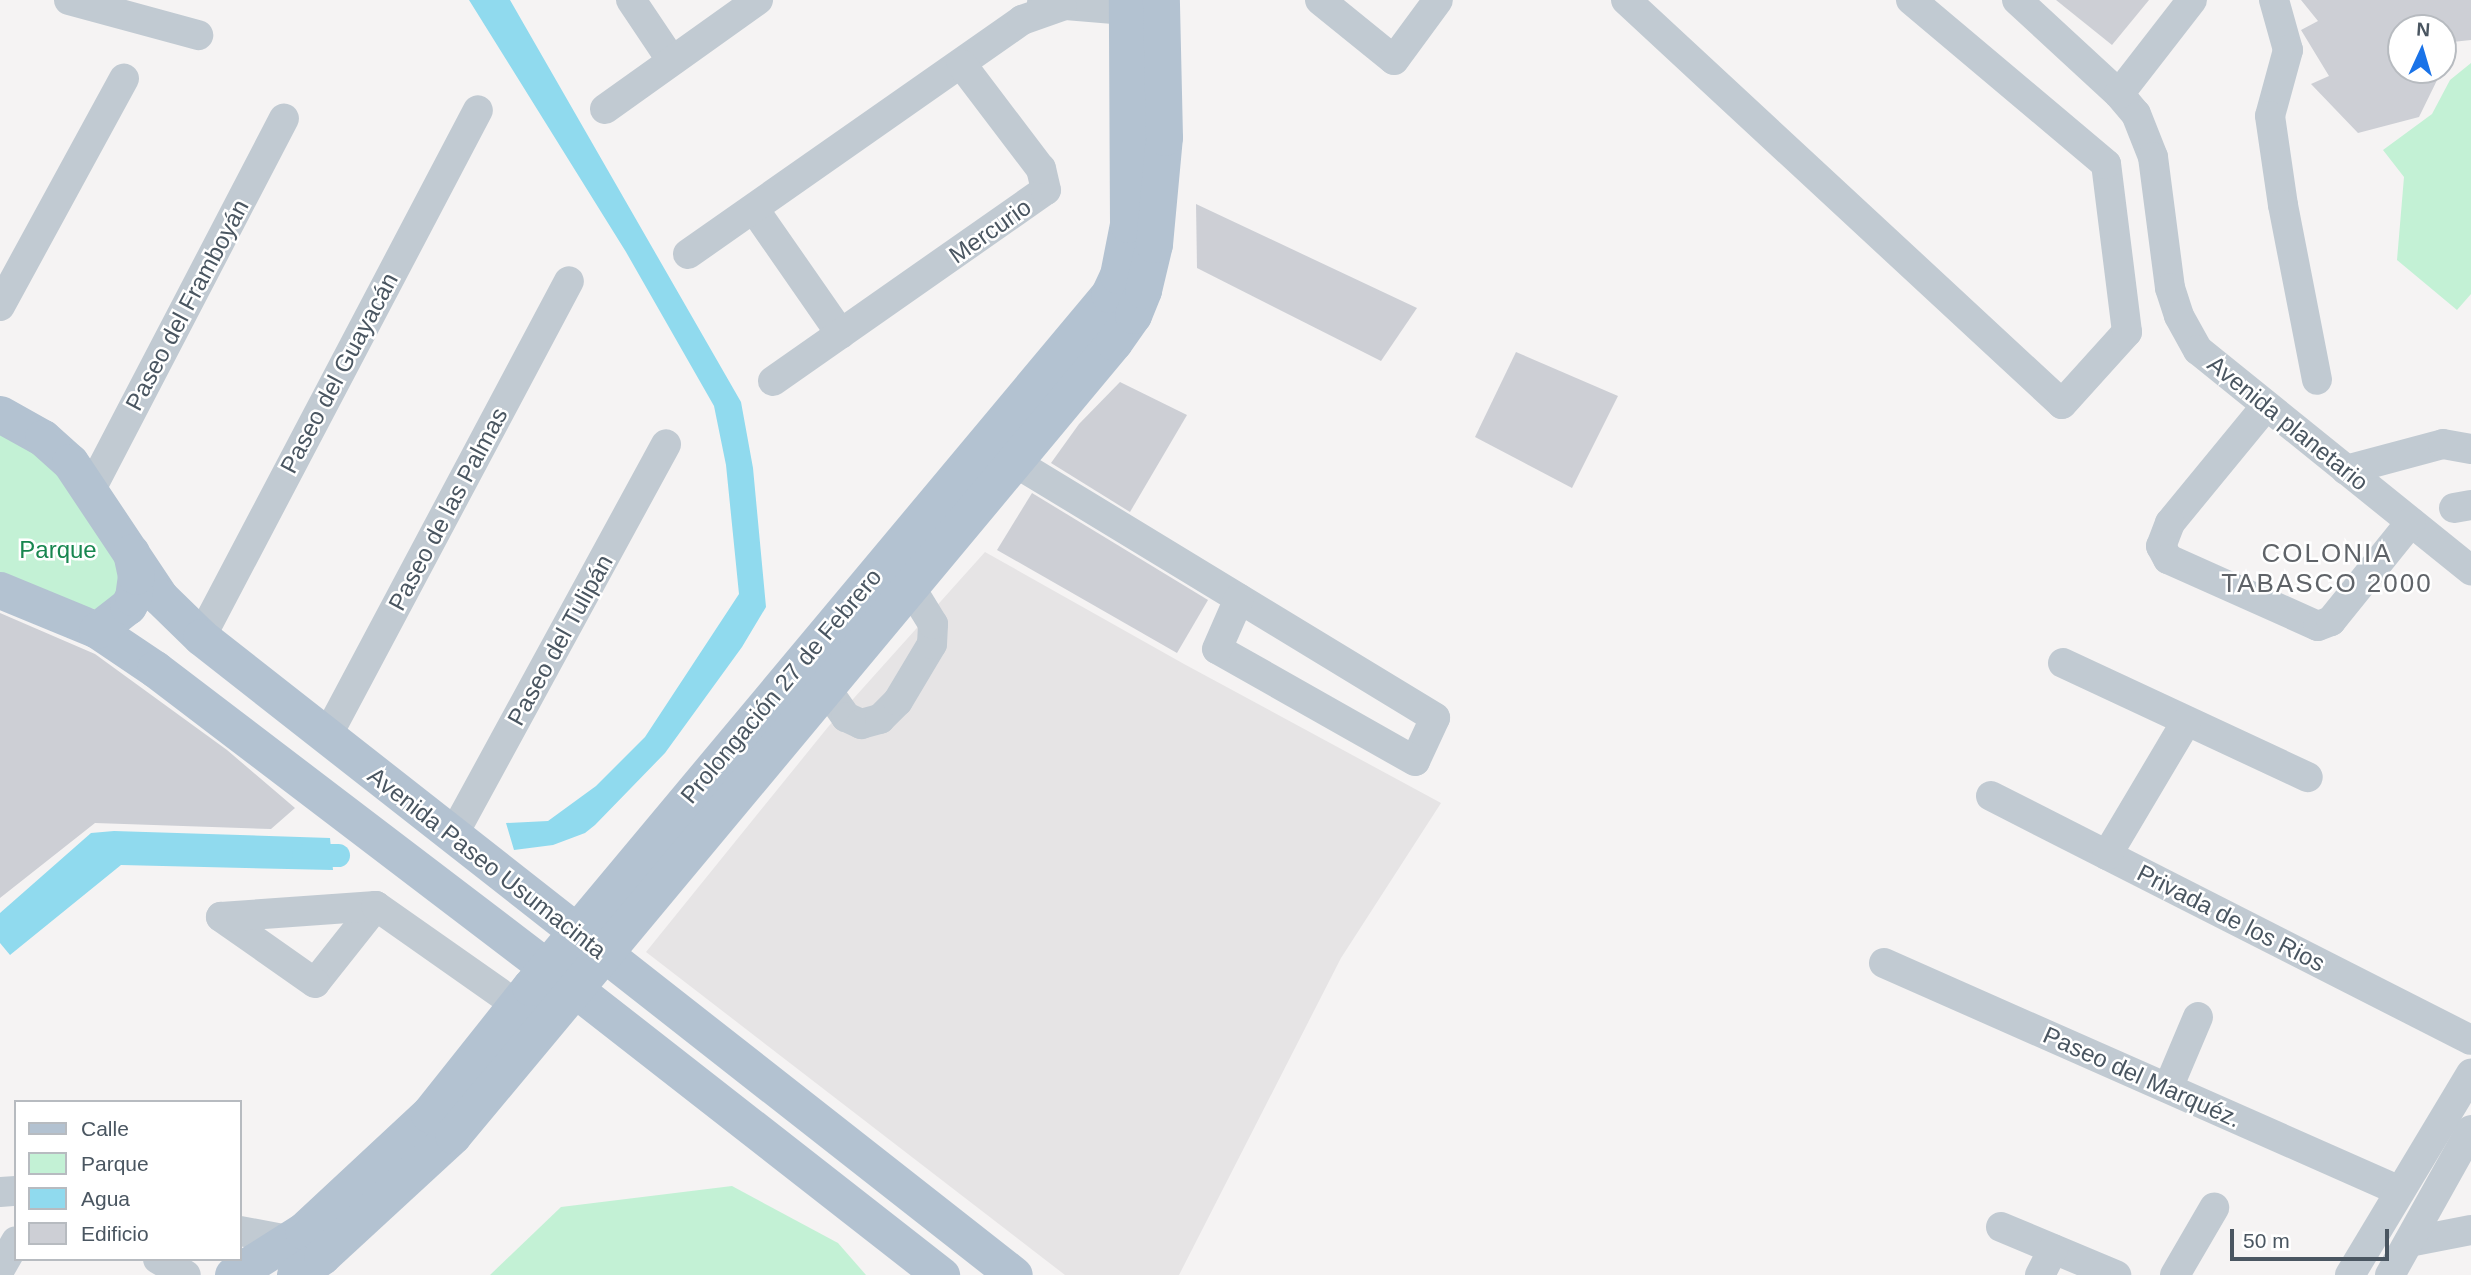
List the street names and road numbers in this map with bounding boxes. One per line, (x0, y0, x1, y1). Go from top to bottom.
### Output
street label: Mercurio (944, 192, 1036, 270)
street label: Paseo del Framboyán (119, 195, 255, 415)
street label: Paseo del Guayacán (274, 268, 404, 478)
street label: Avenida planetario (2202, 349, 2374, 497)
street label: Paseo de las Palmas (382, 403, 514, 615)
street label: Paseo del Tulipán (501, 549, 619, 731)
street label: Prolongación 27 de Febrero (674, 563, 888, 809)
street label: Avenida Paseo Usumacinta (362, 761, 612, 965)
street label: Privada de los Rios (2132, 858, 2330, 978)
street label: Paseo del Marquéz. (2039, 1020, 2245, 1134)

